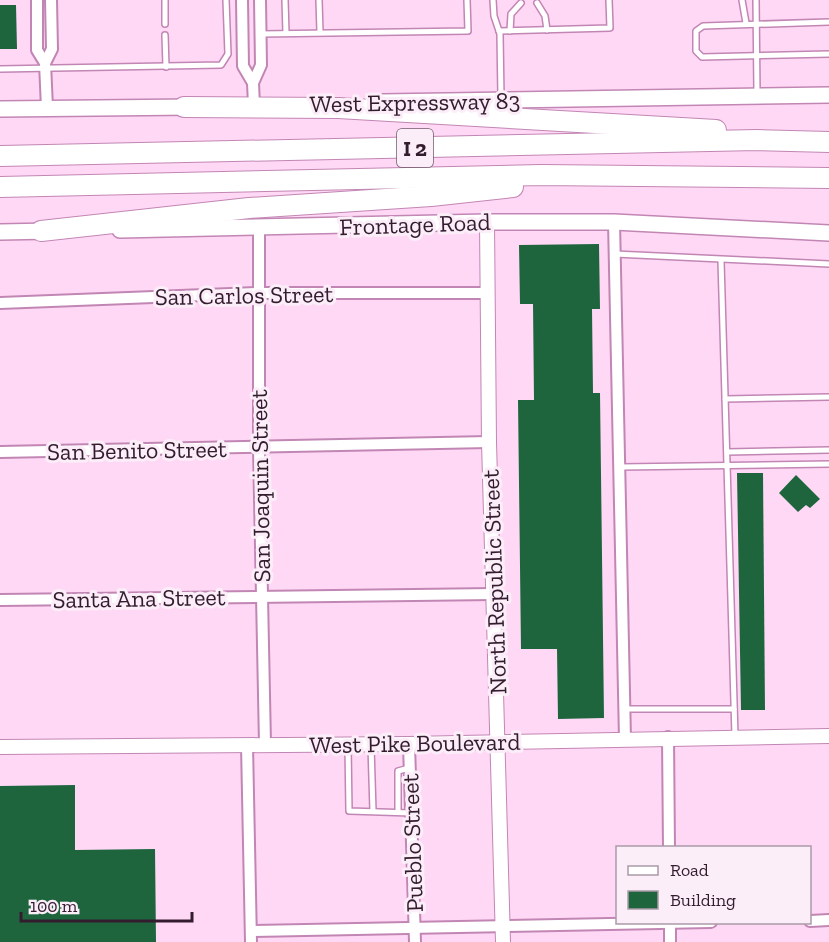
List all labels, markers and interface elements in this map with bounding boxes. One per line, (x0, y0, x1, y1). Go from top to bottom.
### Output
street label: West Expressway 83 (309, 86, 521, 118)
road number: I 2 (397, 129, 433, 167)
street label: Frontage Road (339, 207, 491, 241)
street label: San Carlos Street (155, 279, 334, 311)
street label: San Joaquin Street (244, 389, 276, 583)
street label: San Benito Street (47, 434, 227, 466)
street label: North Republic Street (476, 469, 512, 695)
street label: Santa Ana Street (52, 582, 226, 614)
street label: West Pike Boulevard (309, 727, 521, 759)
street label: Pueblo Street (395, 773, 429, 913)
legend (616, 846, 811, 924)
text: Road (670, 859, 709, 881)
scale bar (21, 885, 192, 923)
text: Building (670, 889, 736, 911)
text: 100 m (30, 895, 78, 917)

